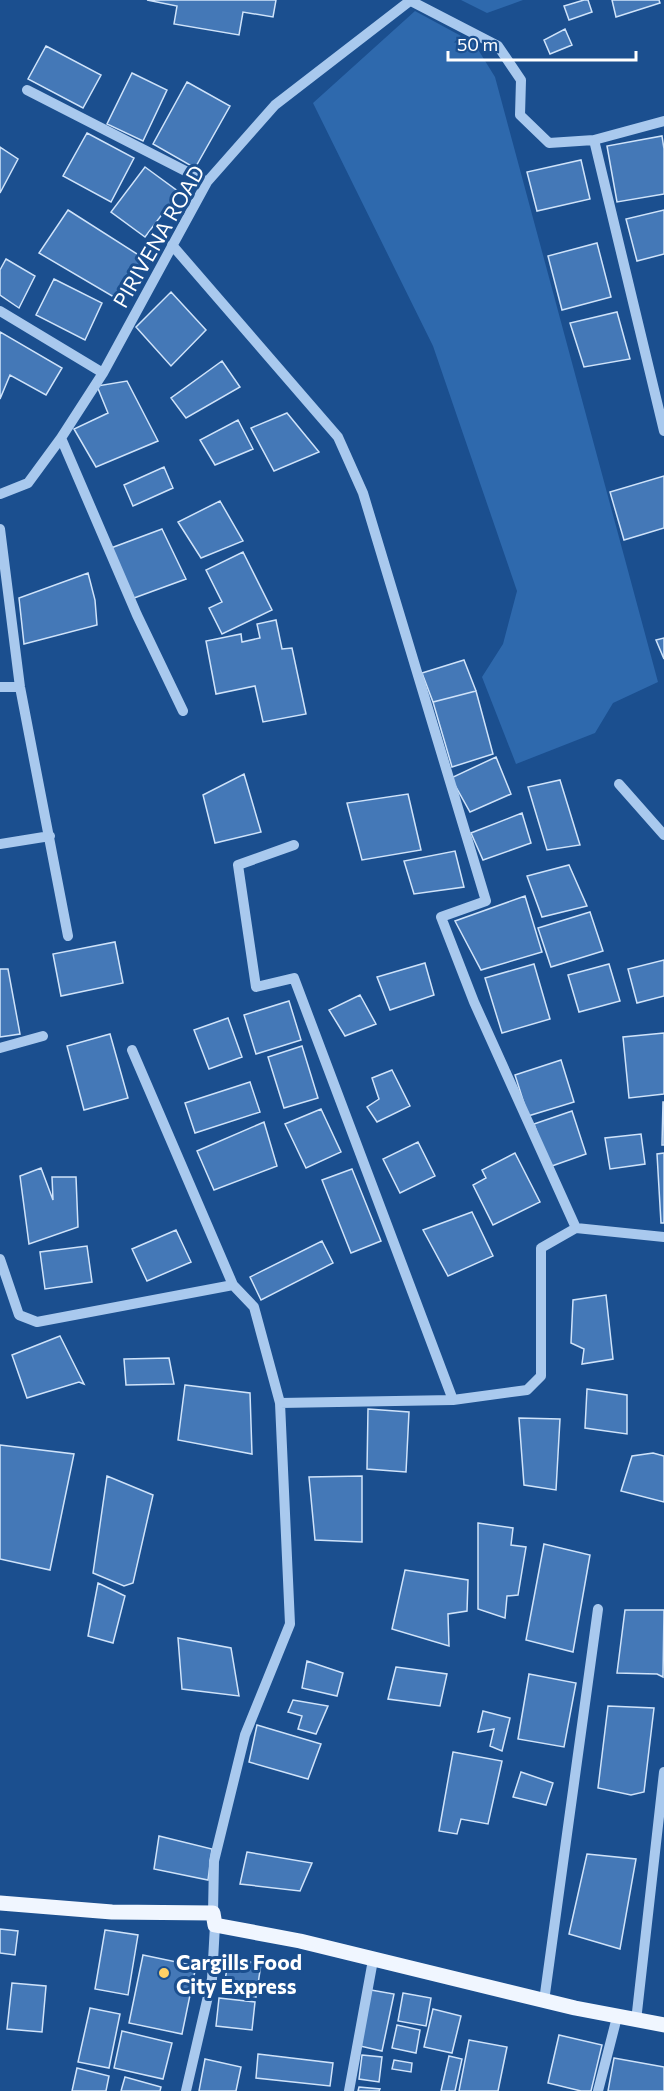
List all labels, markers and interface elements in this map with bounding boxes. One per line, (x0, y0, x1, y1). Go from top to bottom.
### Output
scale bar (448, 24, 636, 62)
text: 50 m (457, 33, 498, 55)
street label: PIRIVENA ROAD (107, 160, 209, 312)
place label: Cargills Food City Express (176, 1949, 302, 1998)
marker: Cargills Food City Express (157, 1966, 171, 1980)

